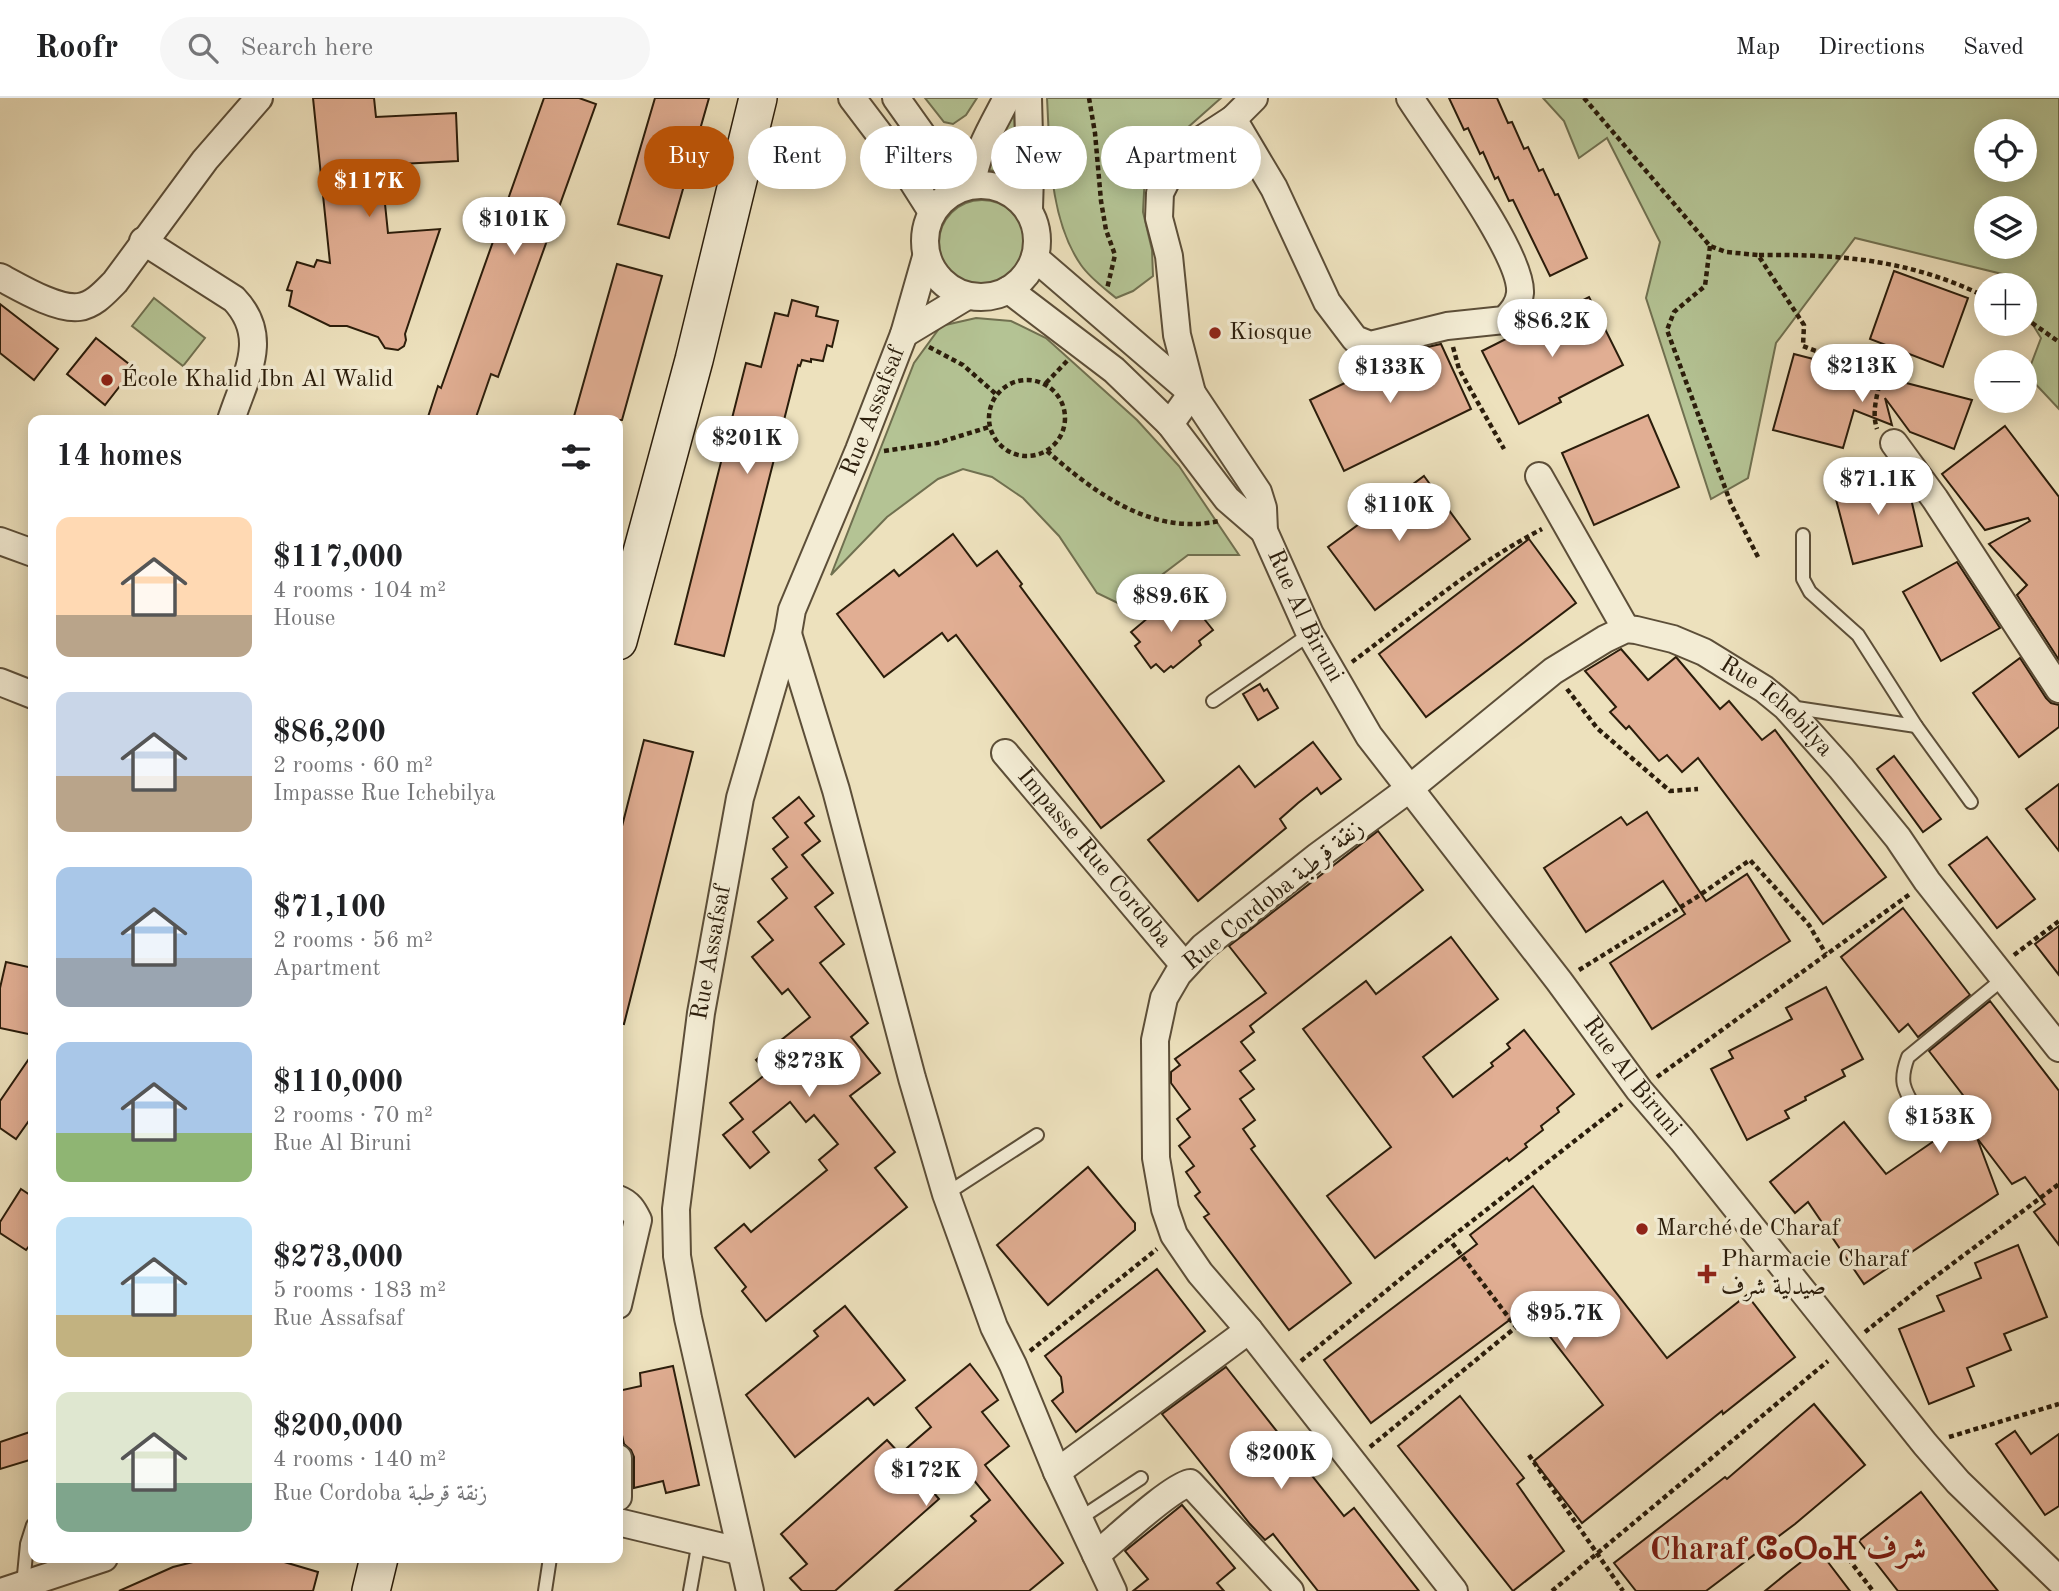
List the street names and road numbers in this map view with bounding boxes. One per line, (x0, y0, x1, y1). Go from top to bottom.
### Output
street label: Rue Assafsaf (837, 342, 910, 480)
street label: Rue Al Biruni (1262, 546, 1347, 686)
street label: Rue Ichebilya (1715, 653, 1837, 762)
street label: Impasse Rue Cordoba (1012, 764, 1176, 953)
street label: Rue Cordoba زنقة قرطبة (1179, 816, 1369, 977)
street label: Rue Assafsaf (688, 882, 736, 1022)
street label: Rue Al Biruni (1578, 1013, 1686, 1141)

